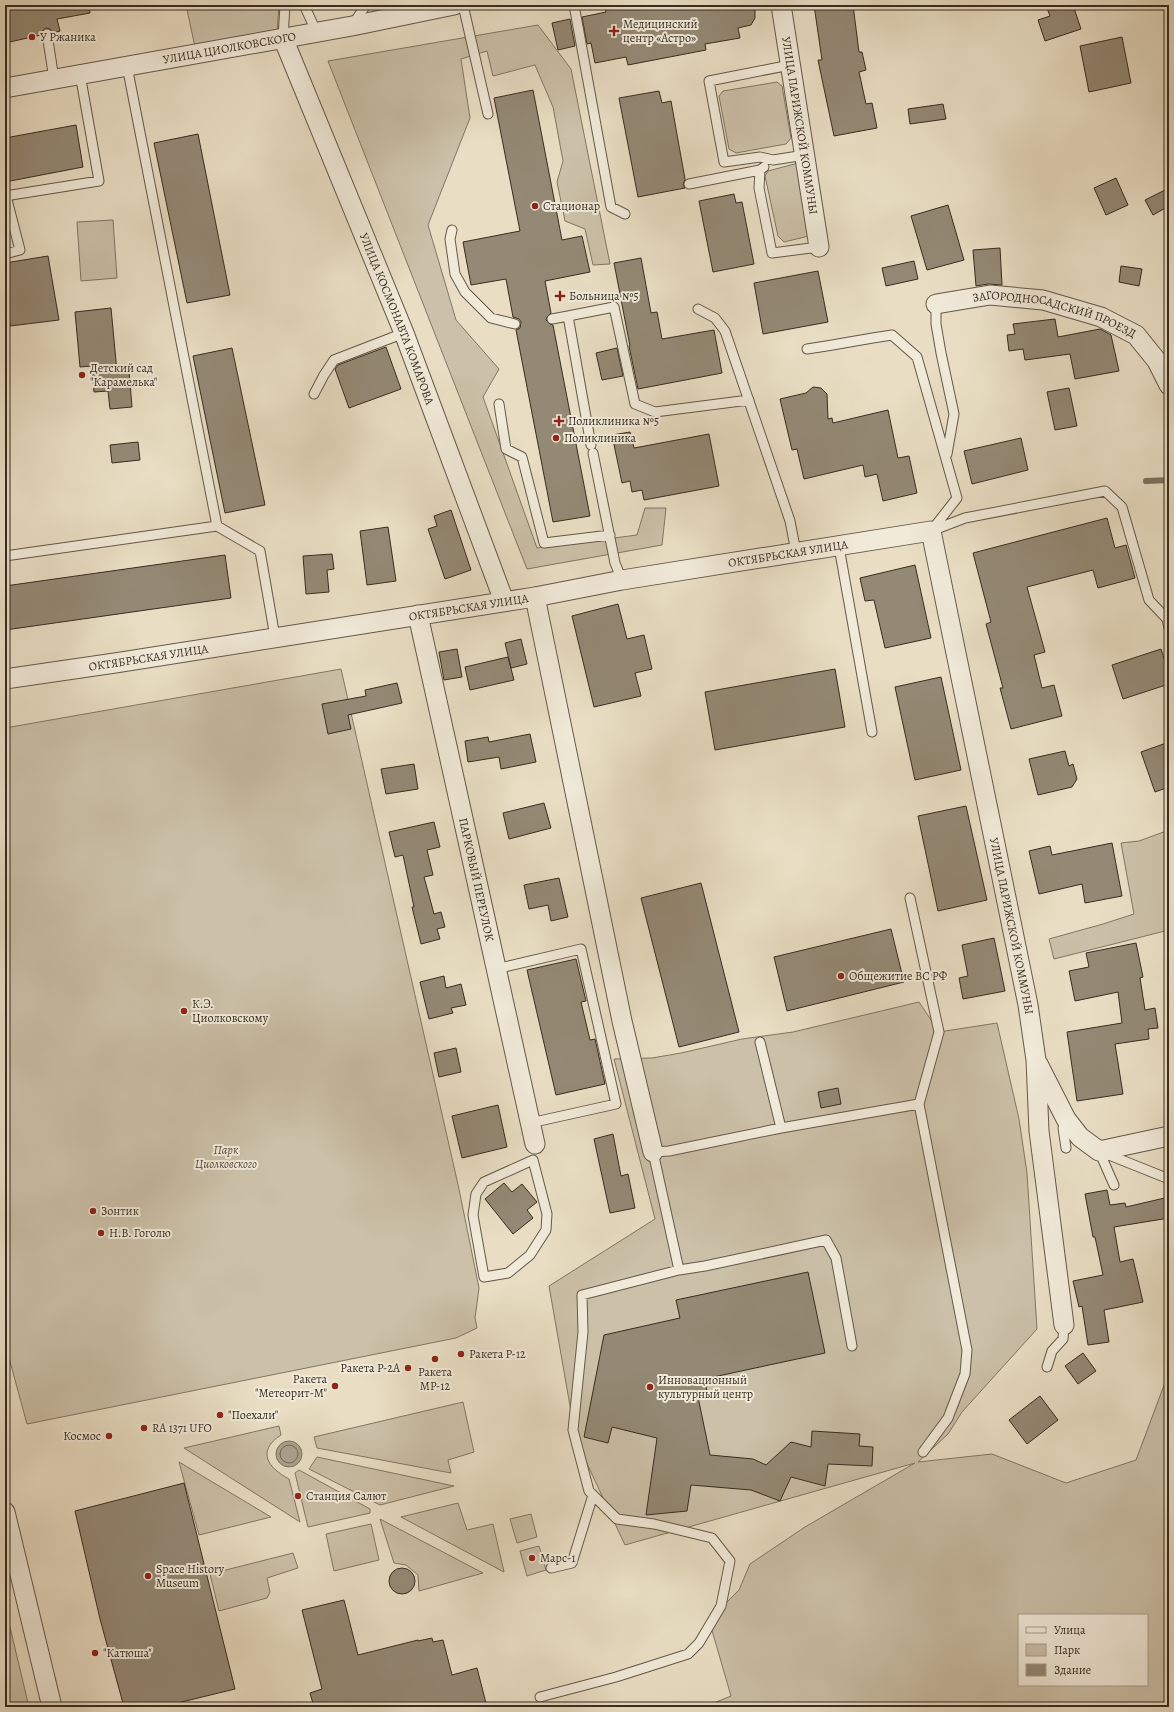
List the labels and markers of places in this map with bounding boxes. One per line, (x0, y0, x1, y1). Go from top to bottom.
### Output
place label: Медицинский центр «Астро» (623, 16, 698, 46)
marker: Медицинский центр «Астро» (608, 25, 620, 37)
place label: У Ржаника (40, 29, 96, 45)
marker: У Ржаника (27, 32, 37, 42)
place label: Стационар (543, 198, 600, 214)
marker: Стационар (530, 201, 540, 211)
place label: Больница №5 (569, 288, 639, 304)
marker: Больница №5 (554, 290, 566, 302)
place label: Детский сад "Карамелька" (90, 360, 158, 390)
marker: Детский сад "Карамелька" (77, 370, 87, 380)
place label: Поликлиника №5 (568, 413, 659, 429)
marker: Поликлиника №5 (553, 415, 565, 427)
place label: Поликлиника (564, 430, 637, 446)
marker: Поликлиника (551, 433, 561, 443)
place label: Общежитие ВС РФ (849, 968, 948, 984)
marker: Общежитие ВС РФ (836, 971, 846, 981)
place label: К.Э. Циолковскому (192, 996, 269, 1026)
marker: К.Э. Циолковскому (179, 1006, 189, 1016)
place label: Зонтик (101, 1203, 139, 1219)
marker: Зонтик (88, 1206, 98, 1216)
place label: Н.В. Гоголю (109, 1225, 171, 1241)
marker: Н.В. Гоголю (96, 1228, 106, 1238)
place label: Ракета Р-12 (469, 1346, 526, 1362)
marker: Ракета Р-12 (456, 1349, 466, 1359)
marker: Ракета МР-12 (430, 1354, 440, 1364)
place label: Ракета Р-2А (340, 1360, 401, 1376)
marker: Ракета Р-2А (403, 1363, 413, 1373)
place label: Ракета МР-12 (418, 1364, 453, 1394)
place label: Ракета "Метеорит-М" (255, 1371, 327, 1401)
place label: Инновационный культурный центр (658, 1372, 753, 1402)
marker: Ракета "Метеорит-М" (330, 1381, 340, 1391)
marker: Инновационный культурный центр (645, 1382, 655, 1392)
place label: "Поехали" (228, 1407, 279, 1423)
marker: "Поехали" (215, 1410, 225, 1420)
place label: RA 1371 UFO (152, 1420, 212, 1436)
marker: RA 1371 UFO (139, 1423, 149, 1433)
place label: Космос (63, 1428, 101, 1444)
marker: Космос (104, 1431, 114, 1441)
place label: Станция Салют (306, 1488, 387, 1504)
marker: Станция Салют (293, 1491, 303, 1501)
place label: Марс-1 (540, 1550, 576, 1566)
marker: Марс-1 (527, 1553, 537, 1563)
place label: Space History Museum (156, 1561, 225, 1591)
marker: Space History Museum (143, 1571, 153, 1581)
place label: "Катюша" (103, 1645, 152, 1661)
marker: "Катюша" (90, 1648, 100, 1658)

